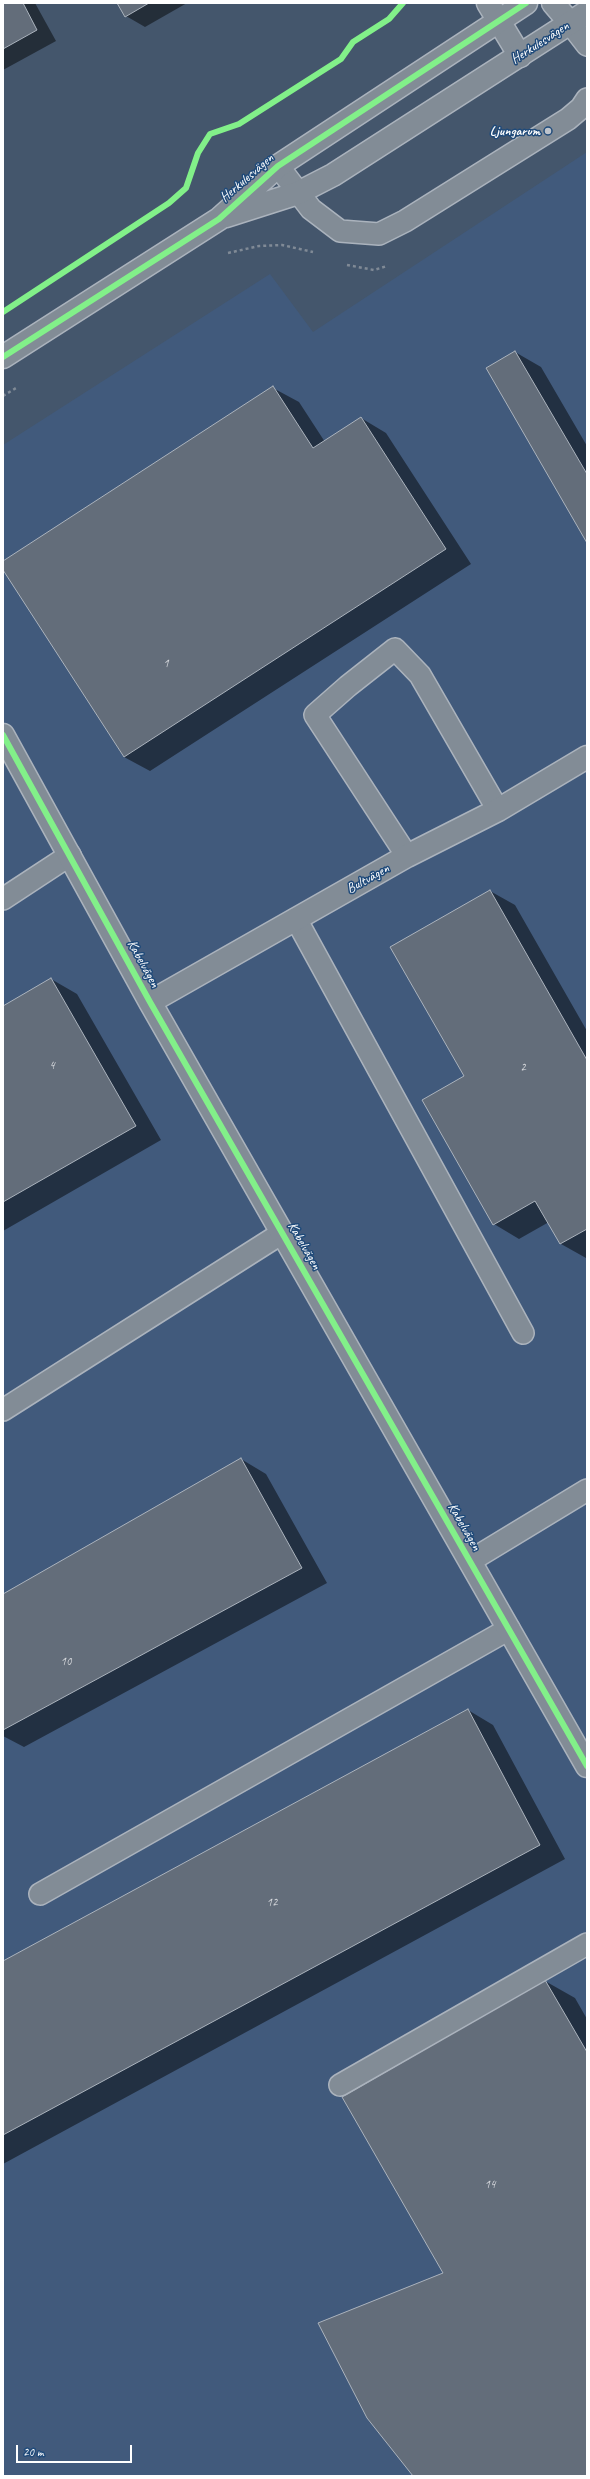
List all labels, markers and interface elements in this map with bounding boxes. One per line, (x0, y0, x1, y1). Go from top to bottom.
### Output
street label: Herkulesvägen (508, 18, 572, 68)
place label: Ljungarum (490, 123, 540, 139)
marker: Ljungarum (543, 126, 553, 136)
street label: Herkulesvägen (217, 150, 277, 206)
house number: 1 (163, 657, 169, 671)
street label: Bultvägen (344, 860, 392, 898)
street label: Kabelvägen (123, 937, 163, 991)
house number: 4 (49, 1059, 55, 1073)
house number: 2 (520, 1061, 526, 1075)
street label: Kabelvägen (284, 1219, 324, 1273)
street label: Kabelvägen (444, 1500, 484, 1554)
house number: 10 (61, 1655, 71, 1669)
house number: 12 (267, 1896, 277, 1910)
house number: 14 (485, 2178, 495, 2192)
scale bar (18, 2437, 134, 2463)
text: 20 m (23, 2444, 43, 2460)

